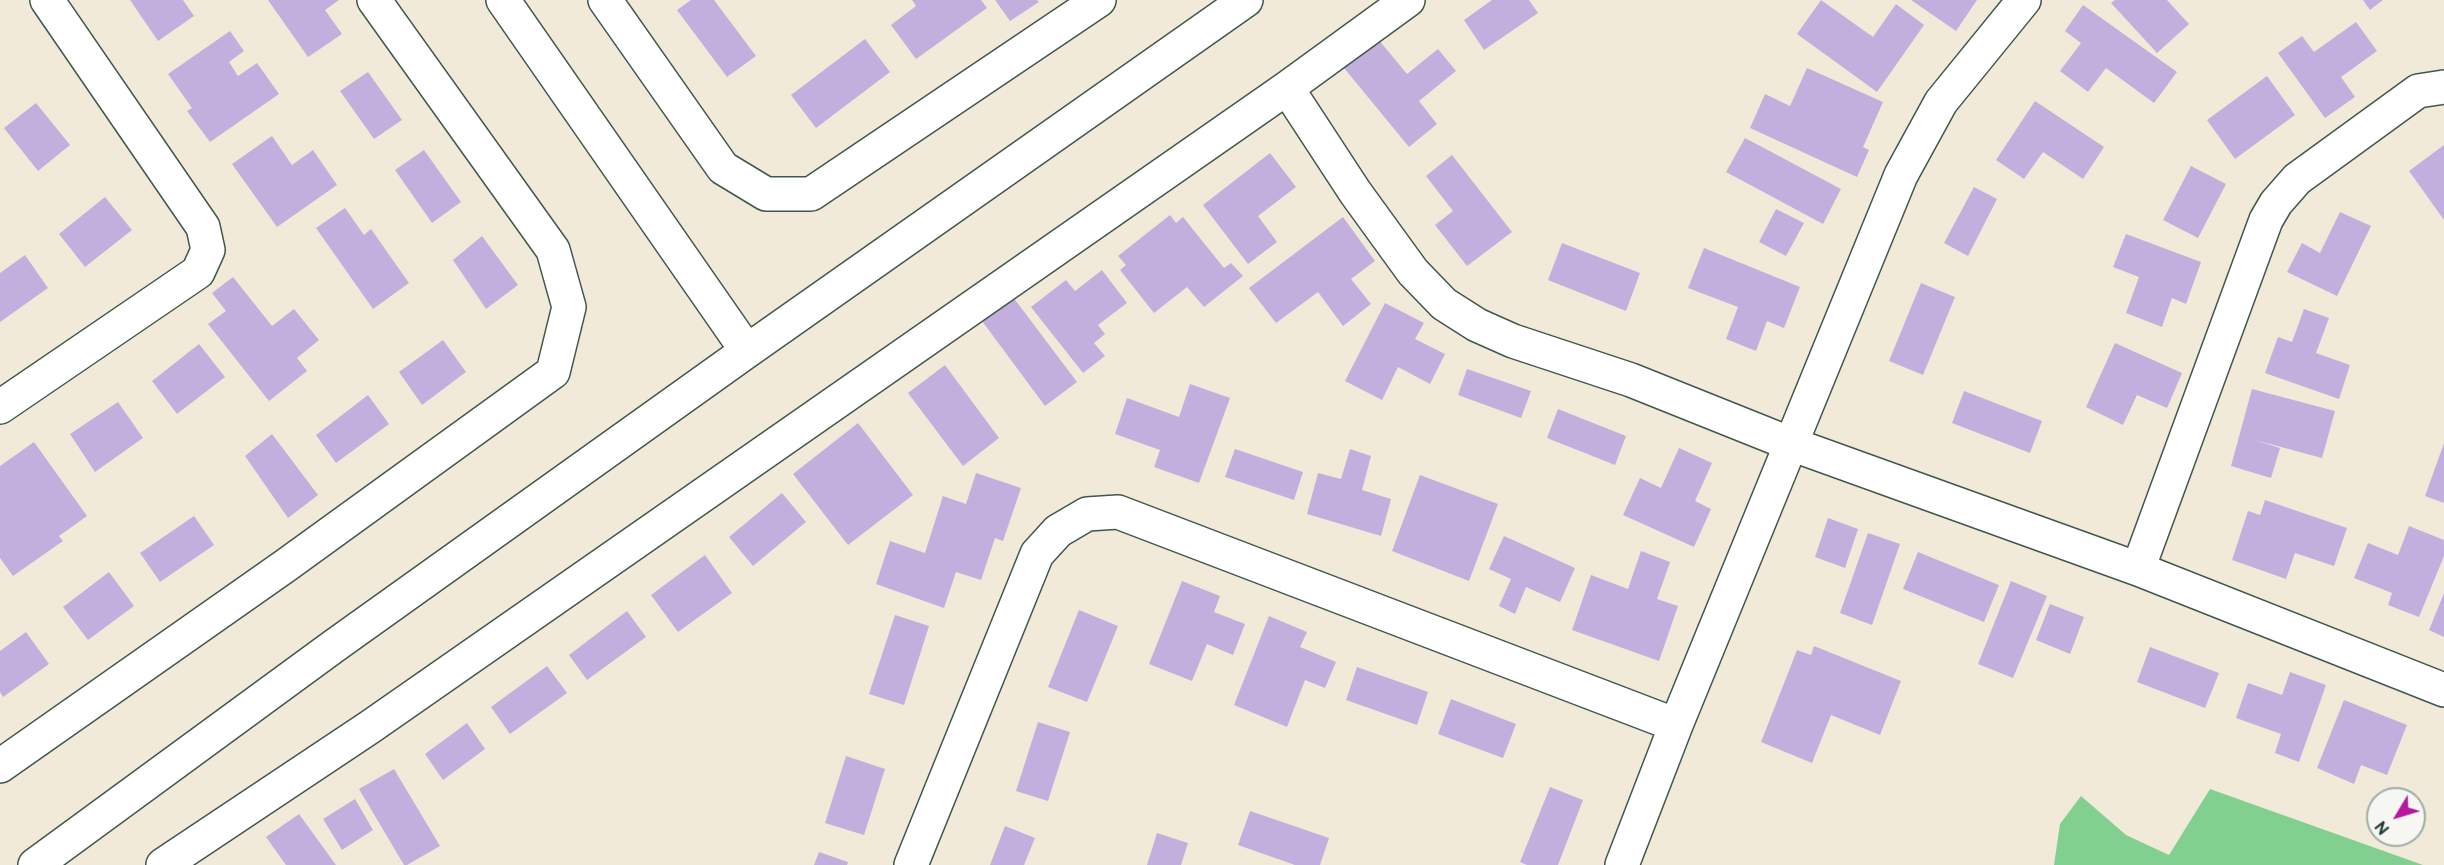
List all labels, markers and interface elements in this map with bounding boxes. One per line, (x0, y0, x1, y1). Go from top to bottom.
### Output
north arrow (2366, 787, 2426, 847)
text: N (2372, 817, 2394, 838)

